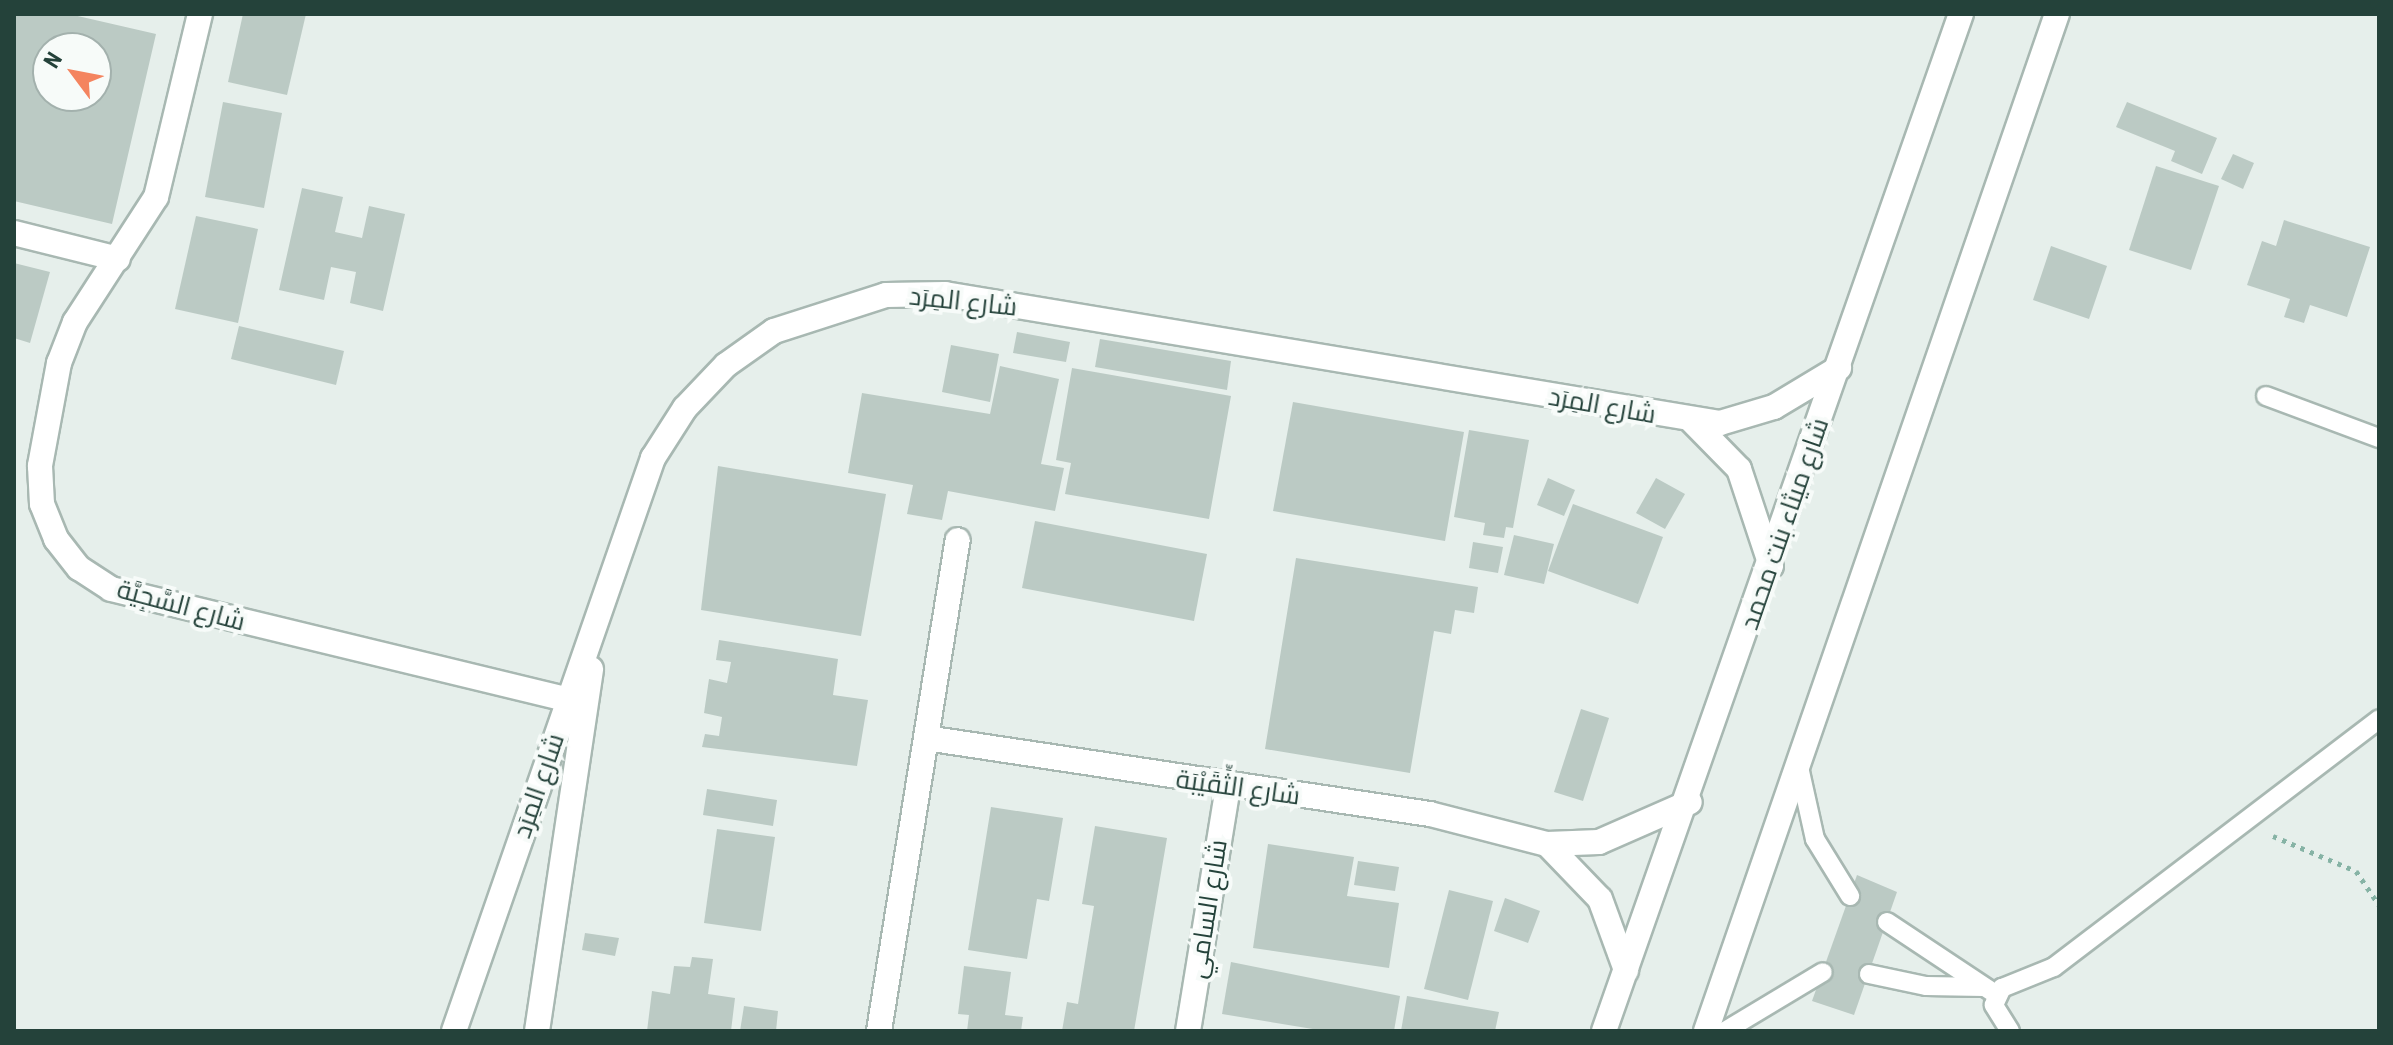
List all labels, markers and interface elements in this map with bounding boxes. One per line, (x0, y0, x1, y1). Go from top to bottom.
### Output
north arrow (32, 32, 112, 112)
text: N (39, 48, 67, 72)
street label: شارع المِرَد (907, 281, 1019, 323)
street label: شارع المِرَد (1546, 381, 1658, 431)
street label: شارع ميثاء بنت محمد (1734, 414, 1836, 634)
street label: شارع السَّجِيَّة (114, 574, 248, 638)
street label: شارع المِرَد (507, 730, 571, 842)
street label: شارع الثِّقَيْبَة (1174, 764, 1302, 812)
street label: شارع السامي (1182, 837, 1234, 981)

